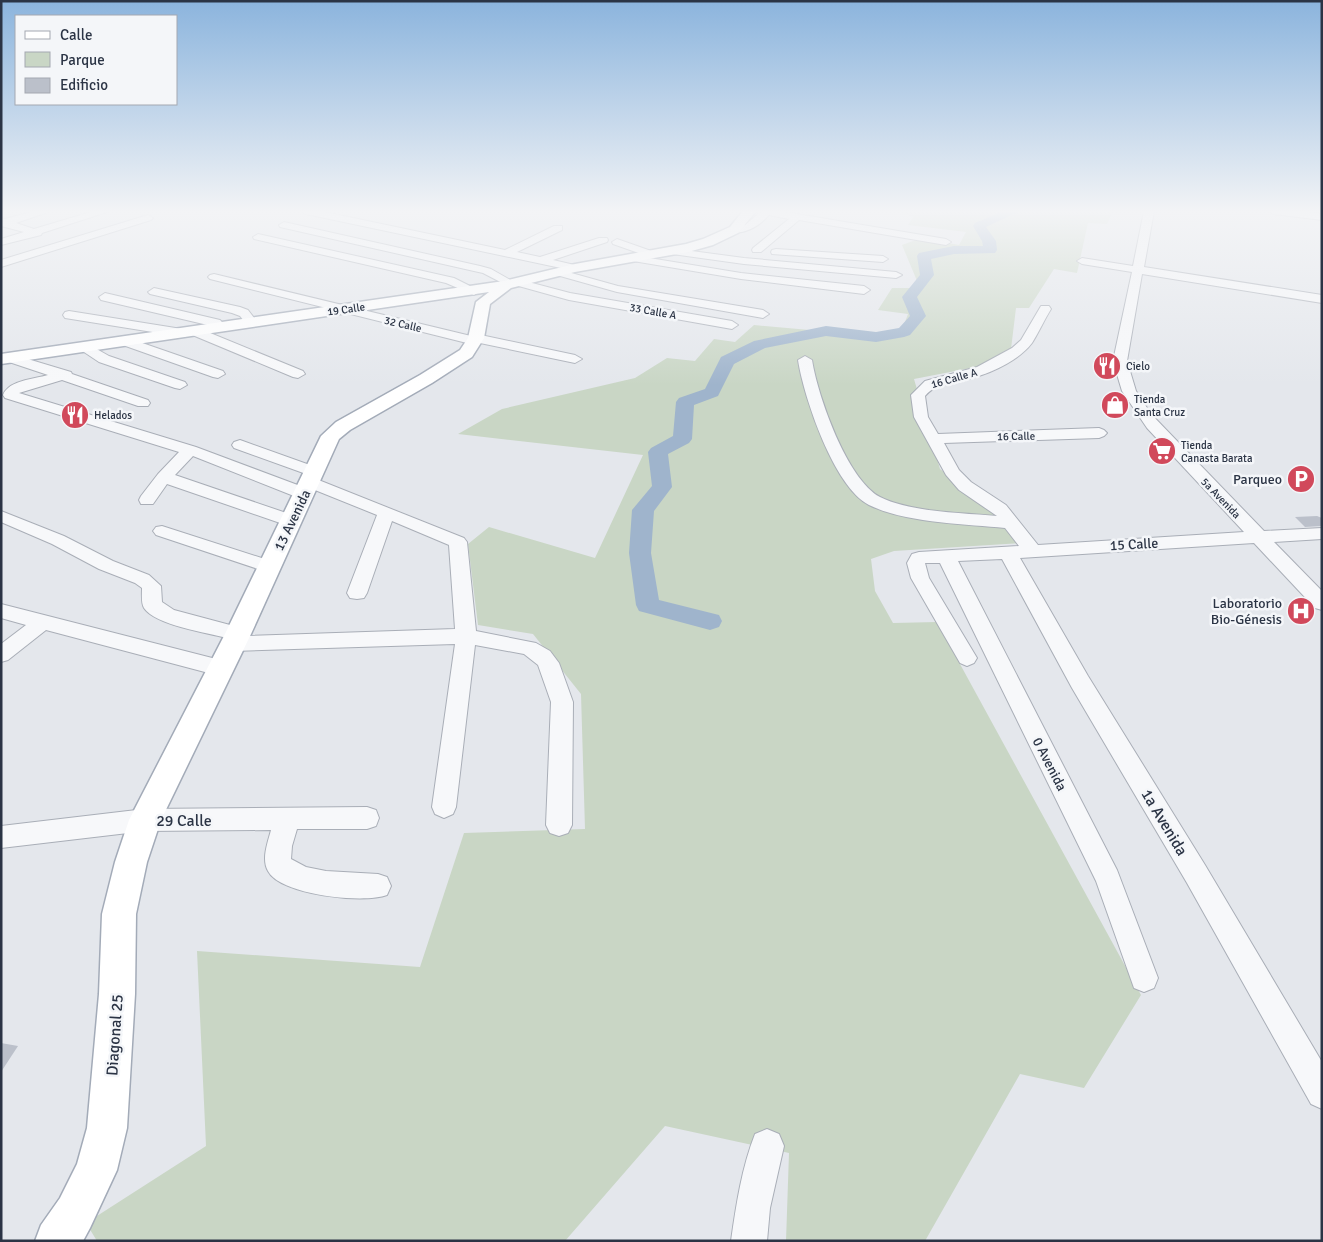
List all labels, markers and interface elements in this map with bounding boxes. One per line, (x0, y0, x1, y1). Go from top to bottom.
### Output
legend (15, 15, 178, 105)
text: Calle (60, 26, 93, 44)
text: Parque (60, 51, 105, 69)
text: Edificio (60, 76, 108, 94)
street label: 19 Calle (326, 300, 366, 319)
street label: 33 Calle A (628, 301, 678, 322)
street label: 32 Calle (383, 314, 423, 335)
restaurant icon: Cielo (1092, 351, 1122, 381)
place label: Cielo (1126, 360, 1150, 373)
street label: 16 Calle A (930, 366, 979, 391)
shop icon: Tienda Santa Cruz (1100, 390, 1130, 420)
place label: Tienda Santa Cruz (1134, 393, 1185, 419)
restaurant icon: Helados (60, 400, 90, 430)
place label: Helados (94, 409, 132, 422)
street label: 16 Calle (997, 430, 1035, 443)
supermarket icon: Tienda Canasta Barata (1147, 436, 1177, 466)
place label: Tienda Canasta Barata (1181, 439, 1253, 465)
parking icon: Parqueo (1286, 464, 1316, 494)
place label: Parqueo (1233, 471, 1282, 488)
street label: 5a Avenida (1198, 475, 1243, 522)
street label: 13 Avenida (270, 487, 314, 553)
street label: 15 Calle (1109, 535, 1159, 554)
place label: Laboratorio Bio-Génesis (1211, 595, 1282, 628)
hospital icon: Laboratorio Bio-Génesis (1286, 596, 1316, 626)
street label: 0 Avenida (1029, 734, 1070, 794)
street label: 1a Avenida (1136, 785, 1192, 860)
street label: 29 Calle (156, 811, 212, 831)
street label: Diagonal 25 (102, 994, 128, 1077)

